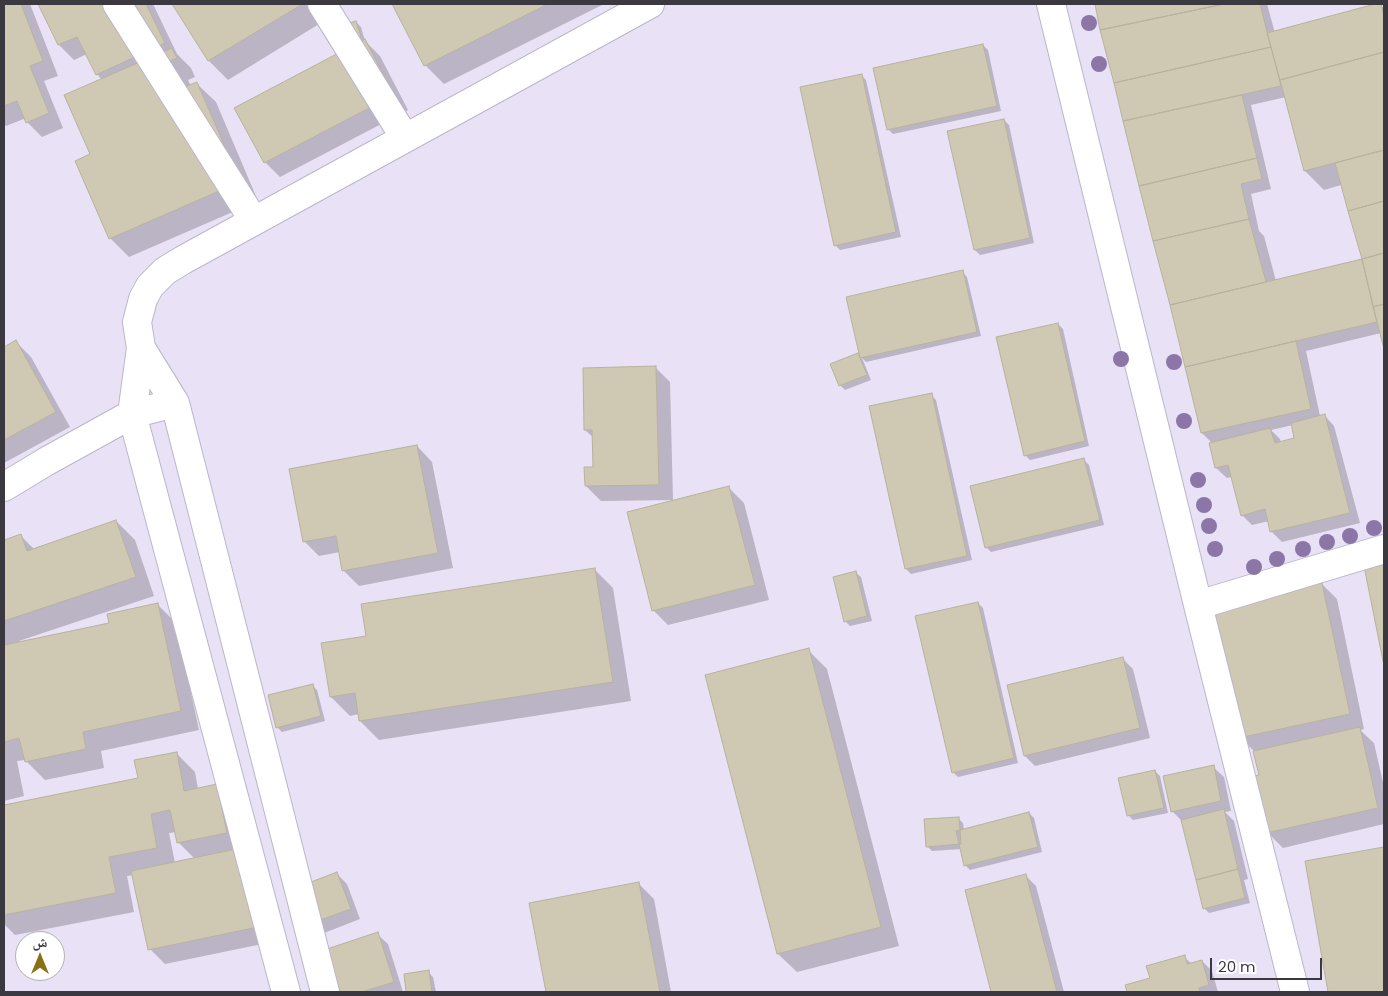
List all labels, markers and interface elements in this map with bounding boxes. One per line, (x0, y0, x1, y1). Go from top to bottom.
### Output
north arrow (15, 931, 65, 981)
text: ش (33, 932, 47, 952)
scale bar (1213, 948, 1326, 980)
text: 20 m (1218, 956, 1256, 977)

